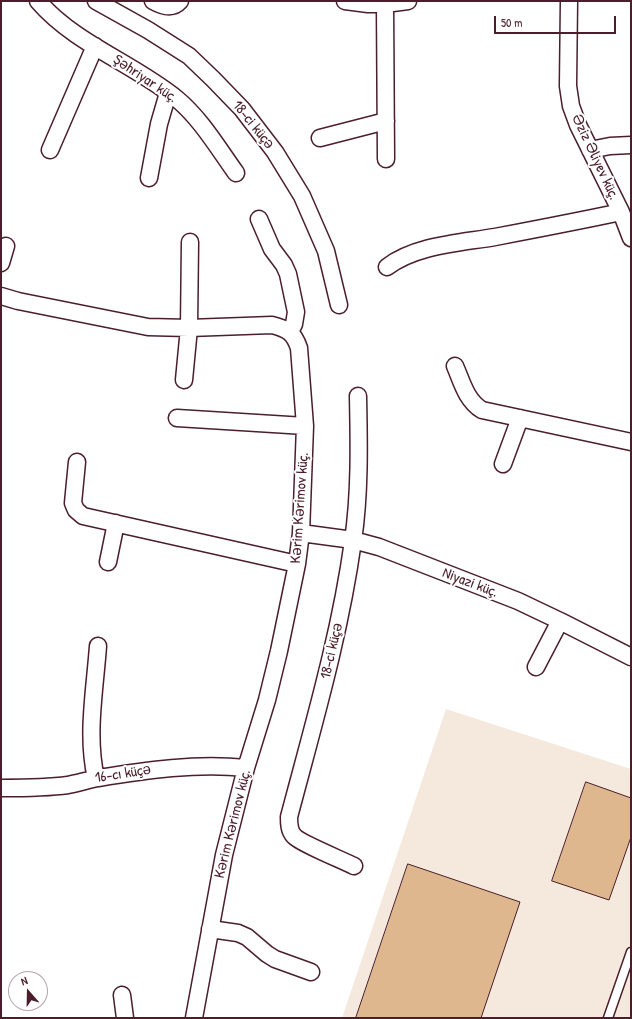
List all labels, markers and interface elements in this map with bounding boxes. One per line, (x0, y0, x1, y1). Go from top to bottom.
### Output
scale bar (496, 8, 618, 34)
text: 50 m (501, 14, 522, 31)
street label: Şəhriyar küç. (110, 51, 180, 107)
street label: 18-ci küçə (228, 97, 278, 153)
street label: Əziz Əliyev küç. (567, 111, 623, 203)
street label: Kərim Kərimov küç. (287, 452, 313, 564)
street label: Niyazi küç. (440, 564, 500, 602)
street label: 18-ci küçə (317, 621, 347, 681)
street label: 16-cı küçə (94, 761, 152, 787)
street label: Kərim Kərimov küç. (211, 768, 255, 880)
north arrow (8, 971, 48, 1011)
text: N (19, 973, 29, 988)

